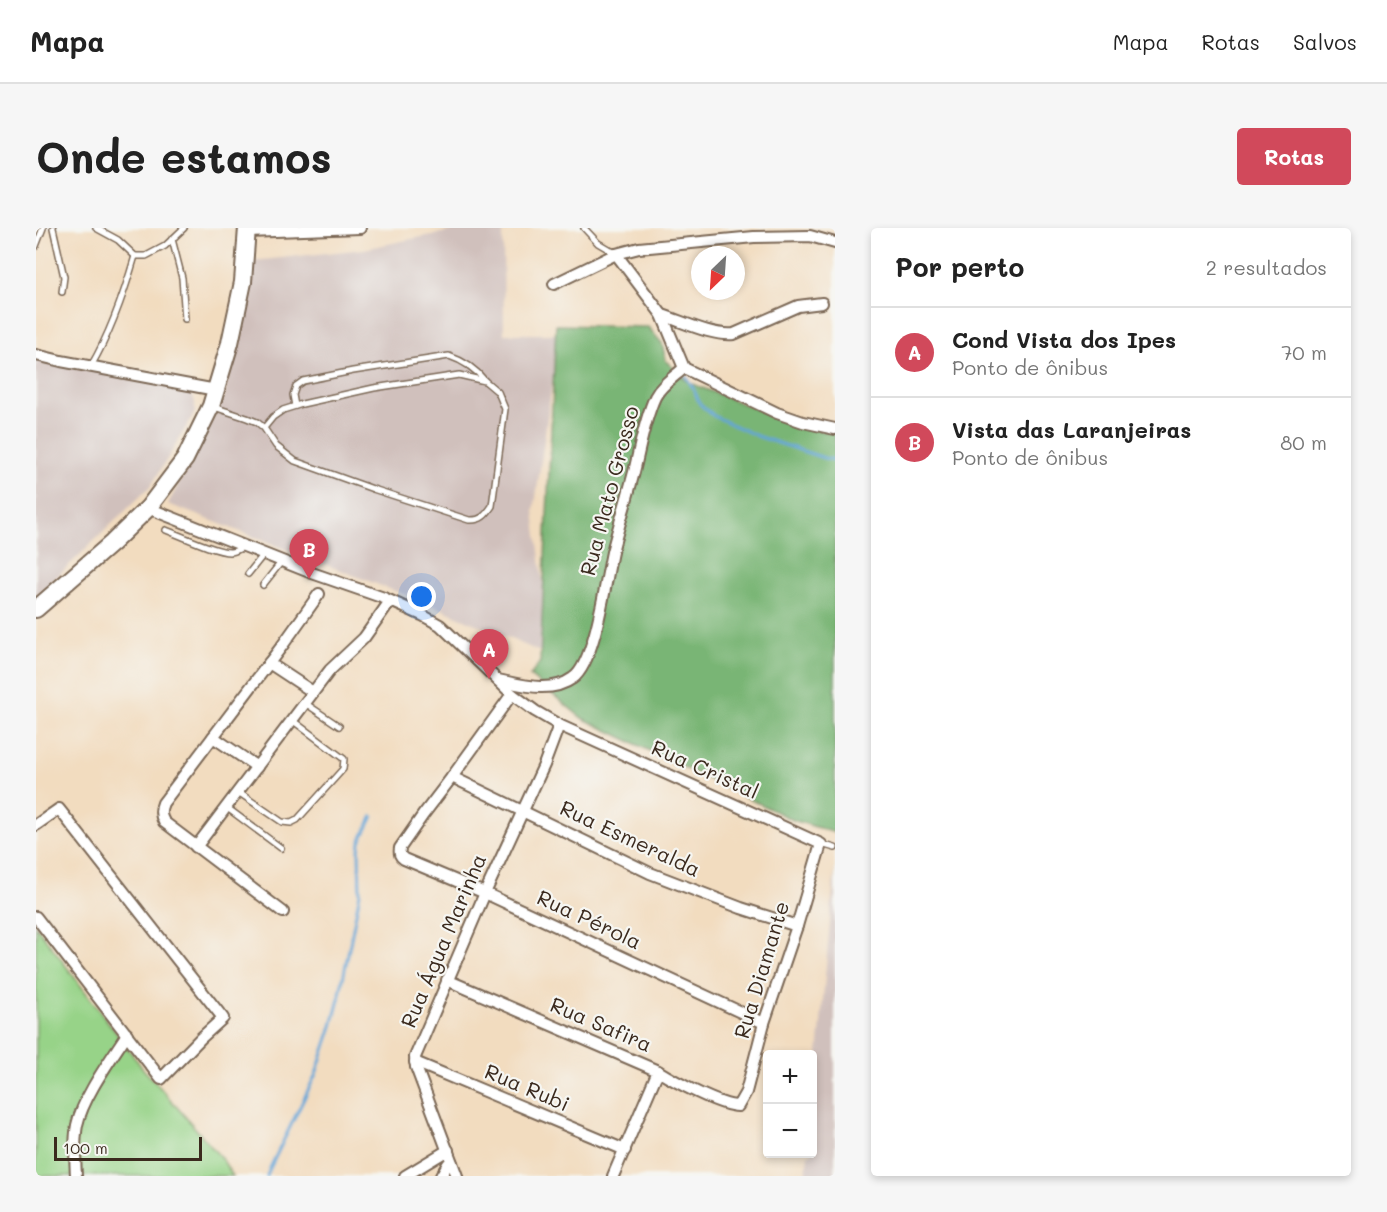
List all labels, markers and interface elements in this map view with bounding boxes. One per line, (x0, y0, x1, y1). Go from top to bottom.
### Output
text: Mapa (30, 23, 105, 59)
text: Mapa (1113, 28, 1169, 55)
text: Rotas (1202, 28, 1260, 55)
text: Salvos (1293, 28, 1357, 55)
button: Rotas (1237, 128, 1351, 185)
text: Onde estamos (36, 129, 332, 184)
north arrow (691, 246, 745, 300)
text: Por perto (895, 250, 1024, 284)
text: 2 resultados (1206, 254, 1327, 280)
text: Cond Vista dos Ipes (952, 325, 1176, 354)
text: A (908, 339, 921, 365)
text: 70 m (1281, 339, 1327, 365)
text: Ponto de ônibus (952, 354, 1108, 380)
street label: Rua Mato Grosso (573, 403, 644, 578)
text: Vista das Laranjeiras (952, 415, 1191, 444)
text: B (908, 429, 921, 455)
text: 80 m (1280, 429, 1327, 455)
text: Ponto de ônibus (952, 444, 1108, 470)
pin: B (290, 530, 328, 579)
your location (407, 582, 436, 611)
pin: A (470, 630, 508, 679)
street label: Rua Cristal (648, 733, 763, 804)
street label: Rua Esmeralda (556, 793, 705, 882)
street label: Rua Água Marinha (394, 849, 491, 1031)
street label: Rua Pérola (533, 883, 646, 955)
street label: Rua Diamante (727, 898, 794, 1042)
street label: Rua Safira (547, 990, 657, 1057)
map controls (763, 1050, 817, 1158)
button: + (763, 1050, 817, 1104)
street label: Rua Rubi (481, 1057, 574, 1117)
button: − (763, 1104, 817, 1158)
scale bar (54, 1134, 202, 1162)
text: 100 m (63, 1137, 108, 1158)

